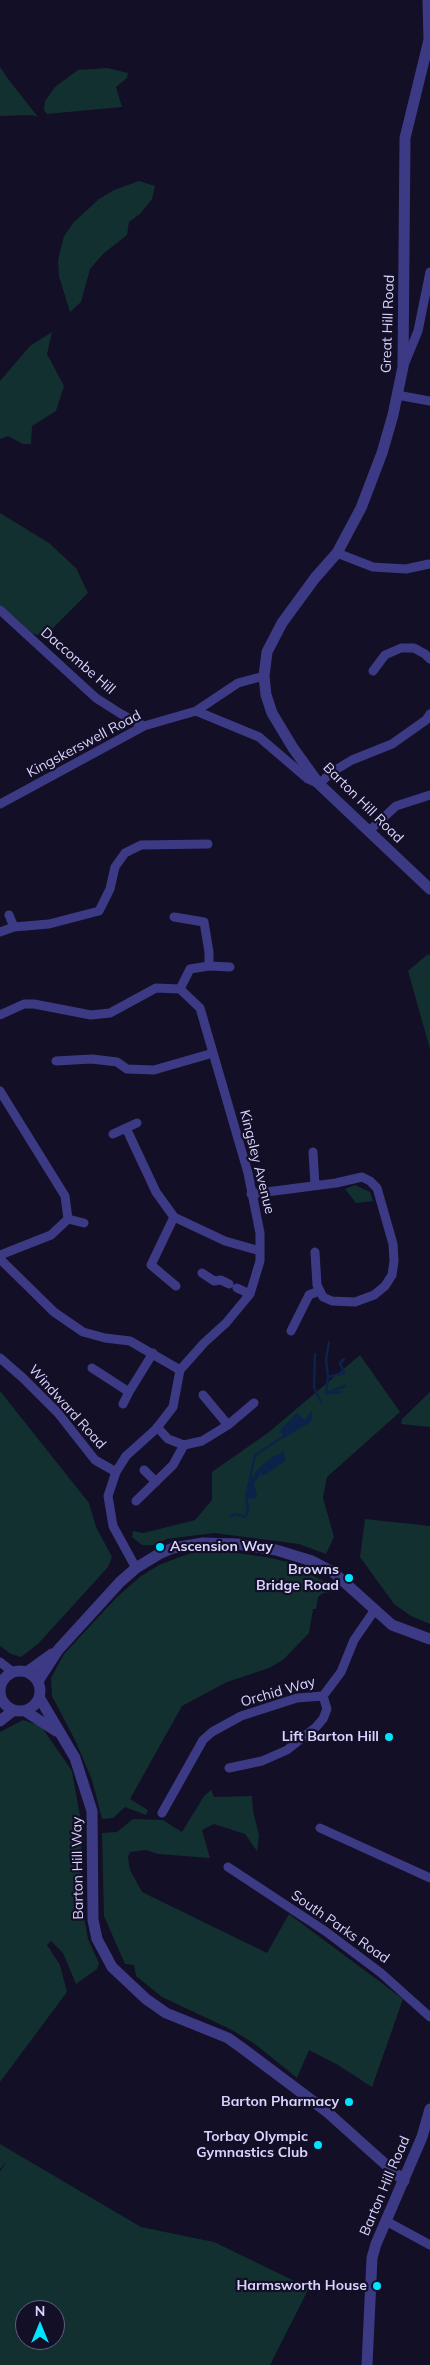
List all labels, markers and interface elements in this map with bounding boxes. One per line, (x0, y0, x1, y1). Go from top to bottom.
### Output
street label: Great Hill Road (378, 274, 398, 374)
street label: Daccombe Hill (37, 624, 119, 698)
street label: Kingskerswell Road (24, 707, 144, 781)
street label: Barton Hill Road (319, 759, 407, 847)
street label: Kingsley Avenue (236, 1108, 278, 1216)
street label: Windward Road (25, 1362, 109, 1452)
place label: Ascension Way (170, 1539, 273, 1555)
marker: Ascension Way (154, 1541, 166, 1553)
place label: Browns Bridge Road (256, 1562, 339, 1594)
marker: Browns Bridge Road (343, 1572, 355, 1584)
street label: Orchid Way (239, 1673, 317, 1711)
place label: Lift Barton Hill (282, 1729, 379, 1745)
marker: Lift Barton Hill (383, 1731, 395, 1743)
street label: Barton Hill Way (69, 1816, 87, 1920)
street label: South Parks Road (288, 1887, 392, 1967)
place label: Barton Pharmacy (221, 2094, 339, 2110)
marker: Barton Pharmacy (343, 2096, 355, 2108)
place label: Torbay Olympic Gymnastics Club (196, 2129, 308, 2162)
street label: Barton Hill Road (356, 2134, 414, 2238)
marker: Torbay Olympic Gymnastics Club (312, 2139, 324, 2151)
place label: Harmsworth House (236, 2278, 367, 2294)
marker: Harmsworth House (371, 2280, 383, 2292)
north arrow (15, 2300, 65, 2350)
text: N (35, 2302, 45, 2320)

